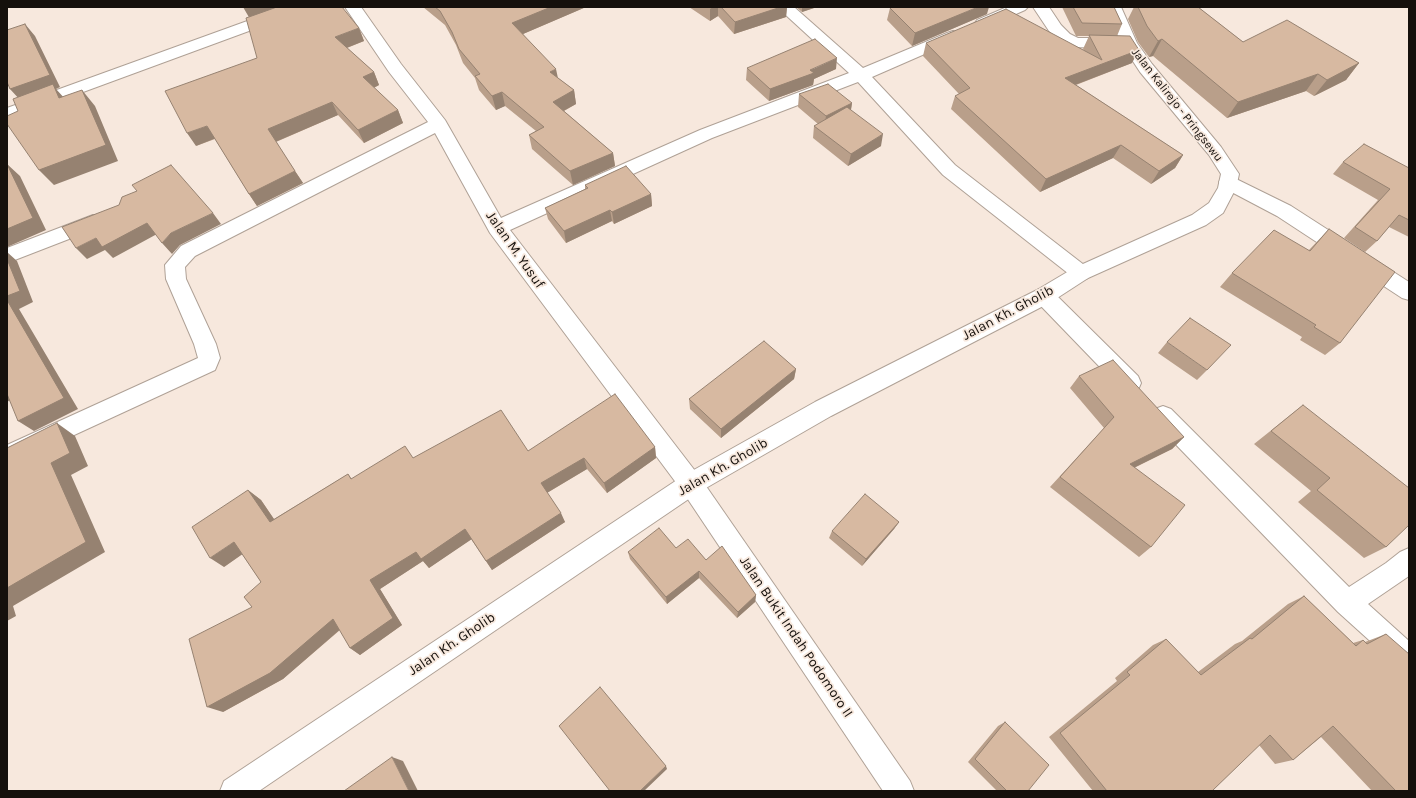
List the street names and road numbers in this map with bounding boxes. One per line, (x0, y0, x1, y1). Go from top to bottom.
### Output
street label: Jalan Kalirejo - Pringsewu (1128, 45, 1226, 165)
street label: Jalan M. Yusuf (482, 208, 548, 292)
street label: Jalan Kh. Gholib (959, 282, 1057, 344)
street label: Jalan Kh. Gholib (675, 434, 771, 500)
street label: Jalan Bukit Indah Podomoro II (736, 553, 856, 721)
street label: Jalan Kh. Gholib (405, 609, 499, 679)

